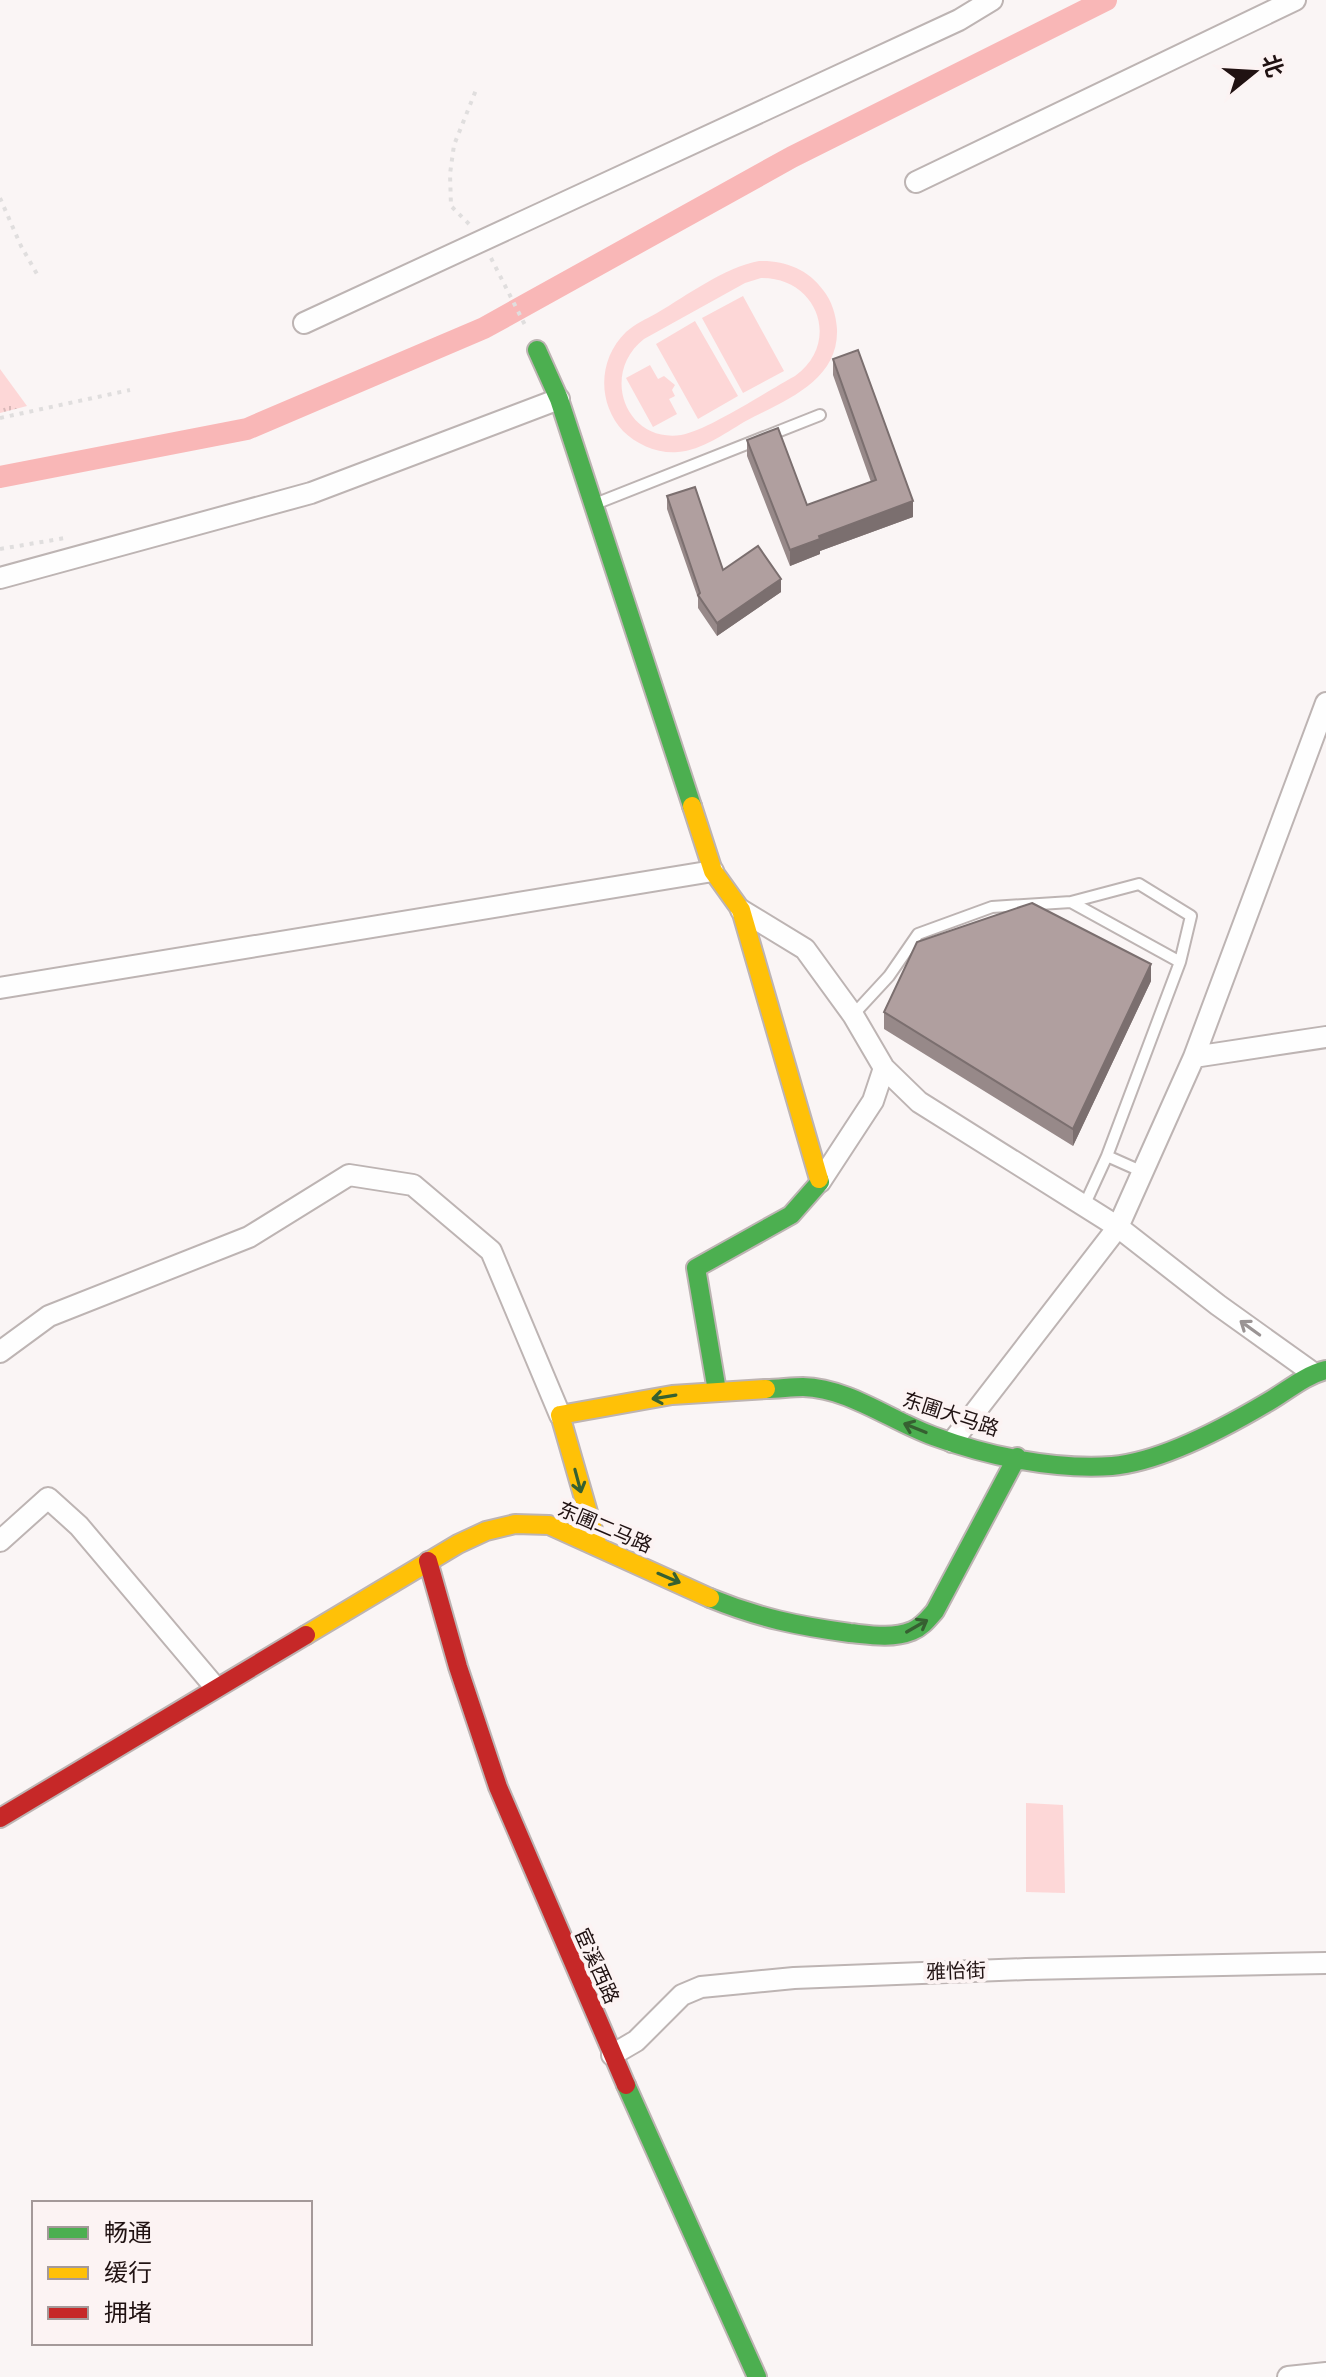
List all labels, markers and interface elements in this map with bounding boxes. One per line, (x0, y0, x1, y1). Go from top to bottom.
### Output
north arrow (1214, 32, 1294, 112)
text: 北 (1257, 52, 1288, 80)
one-way arrow (1239, 1319, 1261, 1336)
street label: 东圃大马路 (900, 1387, 1002, 1441)
one-way arrow (651, 1390, 677, 1405)
one-way arrow (903, 1420, 928, 1435)
one-way arrow (572, 1467, 587, 1493)
street label: 东圃二马路 (554, 1496, 656, 1558)
one-way arrow (656, 1572, 681, 1587)
one-way arrow (905, 1618, 928, 1634)
street label: 宦溪西路 (570, 1925, 624, 2007)
street label: 雅怡街 (926, 1958, 986, 1984)
legend (32, 2201, 312, 2345)
text: 畅通 (104, 2219, 152, 2247)
text: 缓行 (104, 2259, 152, 2287)
text: 拥堵 (104, 2299, 152, 2327)

